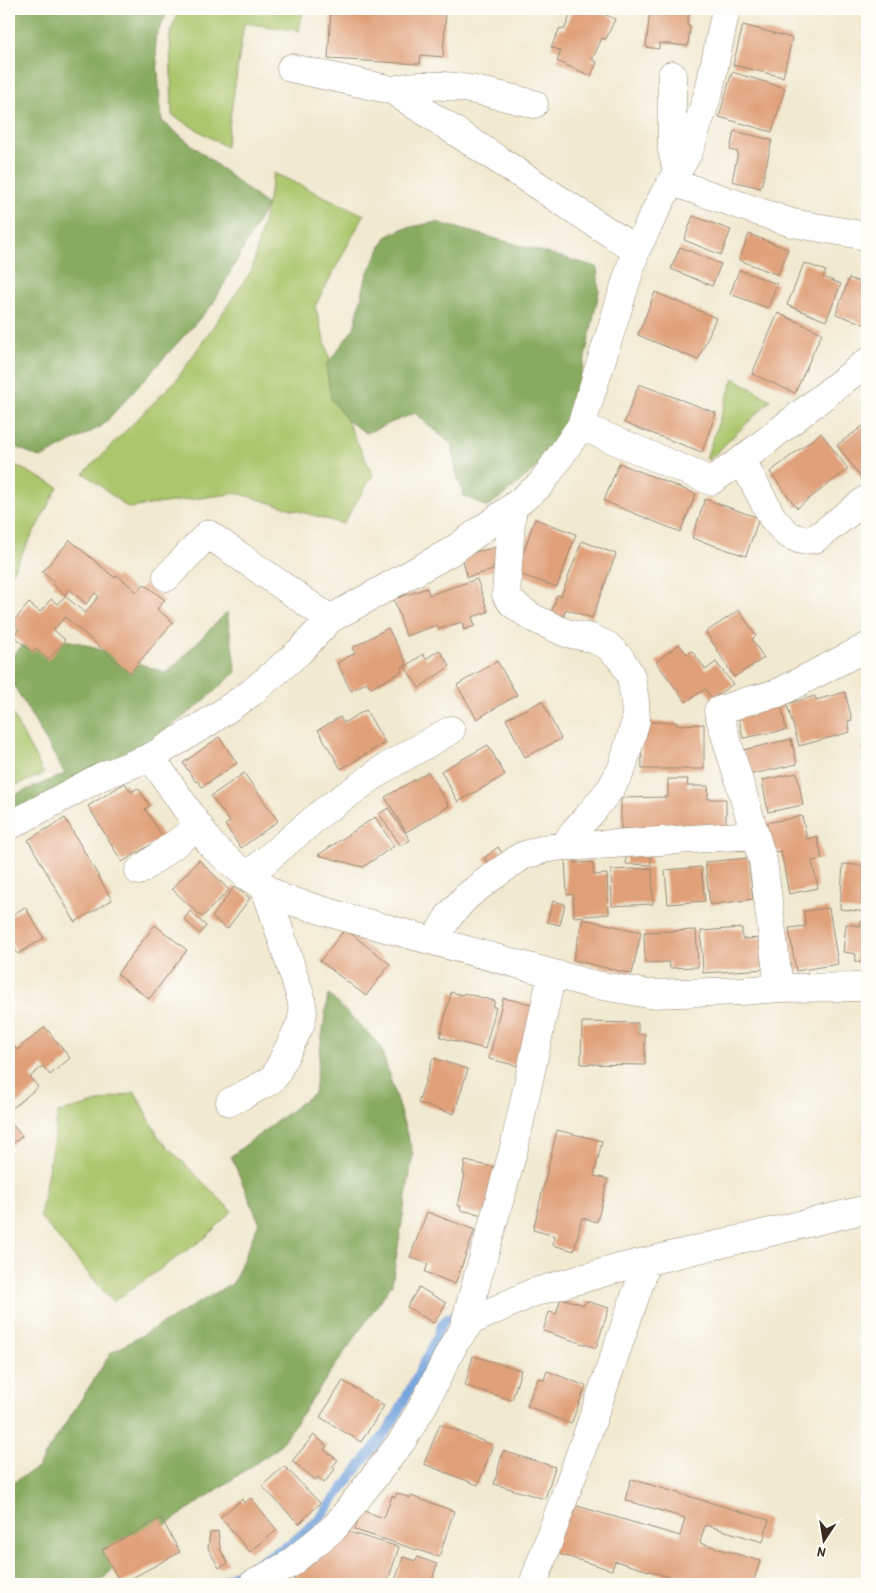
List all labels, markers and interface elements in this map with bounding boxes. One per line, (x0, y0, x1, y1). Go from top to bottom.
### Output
north arrow (798, 1516, 848, 1566)
text: N (815, 1543, 827, 1563)

